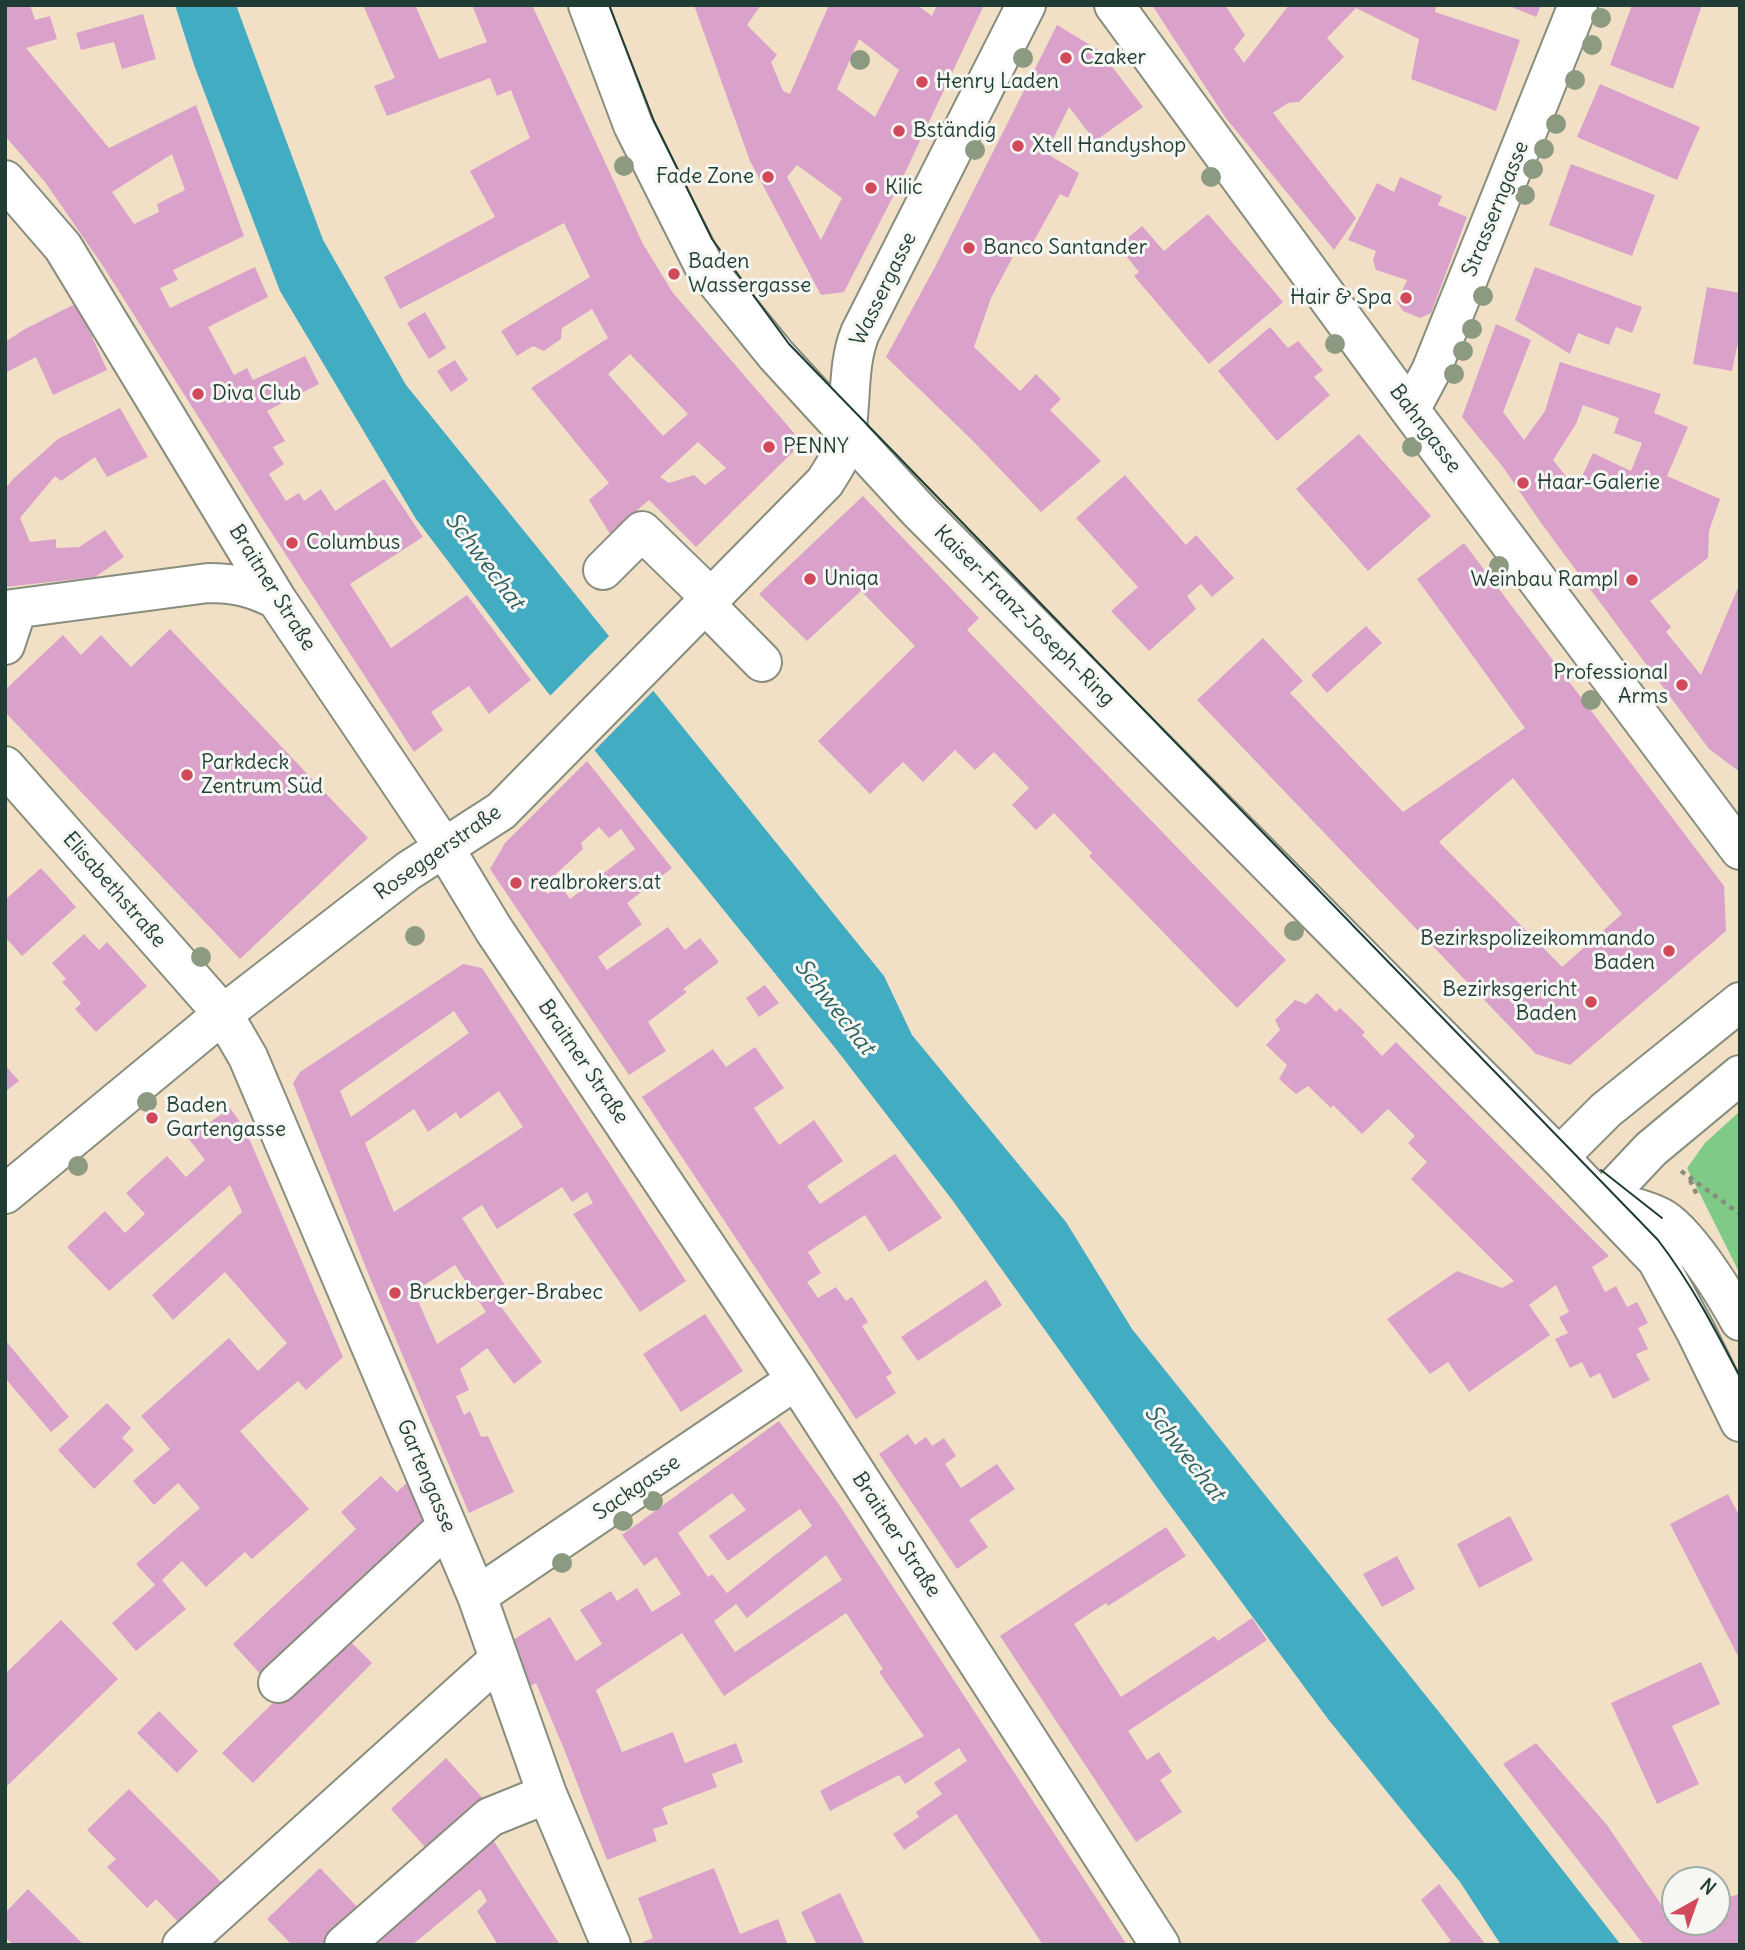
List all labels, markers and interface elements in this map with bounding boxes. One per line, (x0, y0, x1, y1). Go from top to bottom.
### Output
place label: Czaker (1080, 45, 1146, 71)
marker: Czaker (1058, 50, 1074, 66)
place label: Henry Laden (936, 69, 1059, 95)
marker: Henry Laden (914, 74, 930, 90)
place label: Bständig (913, 118, 996, 144)
marker: Bständig (891, 123, 907, 139)
place label: Xtell Handyshop (1032, 133, 1186, 159)
marker: Xtell Handyshop (1010, 138, 1026, 154)
street label: Strasserngasse (1457, 138, 1535, 280)
place label: Fade Zone (656, 164, 754, 190)
marker: Fade Zone (760, 169, 776, 185)
place label: Kilic (885, 175, 923, 201)
marker: Kilic (863, 180, 879, 196)
street label: Wassergasse (846, 228, 922, 350)
place label: Banco Santander (983, 235, 1147, 261)
marker: Banco Santander (961, 240, 977, 256)
place label: Baden Wassergasse (688, 249, 811, 299)
marker: Baden Wassergasse (666, 266, 682, 282)
place label: Hair & Spa (1290, 285, 1392, 311)
marker: Hair & Spa (1398, 290, 1414, 306)
street label: Bahngasse (1384, 380, 1466, 478)
place label: Diva Club (212, 381, 301, 407)
marker: Diva Club (190, 386, 206, 402)
place label: PENNY (783, 434, 849, 460)
marker: PENNY (761, 439, 777, 455)
place label: Haar-Galerie (1537, 470, 1660, 496)
marker: Haar-Galerie (1515, 475, 1531, 491)
water label: Schwechat (439, 507, 529, 615)
street label: Braitner Straße (223, 520, 321, 656)
street label: Kaiser-Franz-Joseph-Ring (928, 520, 1120, 712)
place label: Columbus (306, 530, 400, 556)
marker: Columbus (284, 535, 300, 551)
place label: Uniqa (824, 566, 879, 592)
place label: Weinbau Rampl (1470, 567, 1618, 593)
marker: Uniqa (802, 571, 818, 587)
marker: Weinbau Rampl (1624, 572, 1640, 588)
place label: Professional Arms (1553, 660, 1668, 710)
marker: Professional Arms (1674, 677, 1690, 693)
place label: Parkdeck Zentrum Süd (201, 750, 323, 800)
marker: Parkdeck Zentrum Süd (179, 767, 195, 783)
street label: Roseggerstraße (370, 800, 506, 906)
street label: Elisabethstraße (57, 827, 171, 953)
place label: realbrokers.at (530, 870, 661, 896)
marker: realbrokers.at (508, 875, 524, 891)
place label: Bezirkspolizeikommando Baden (1420, 926, 1655, 976)
marker: Bezirkspolizeikommando Baden (1661, 943, 1677, 959)
water label: Schwechat (788, 954, 880, 1060)
place label: Bezirksgericht Baden (1442, 977, 1577, 1027)
marker: Bezirksgericht Baden (1583, 994, 1599, 1010)
street label: Braitner Straße (532, 995, 634, 1129)
place label: Baden Gartengasse (166, 1093, 286, 1143)
marker: Baden Gartengasse (144, 1110, 160, 1126)
place label: Bruckberger-Brabec (409, 1280, 603, 1306)
marker: Bruckberger-Brabec (387, 1285, 403, 1301)
water label: Schwechat (1138, 1400, 1230, 1506)
street label: Gartengasse (391, 1416, 461, 1536)
street label: Sackgasse (589, 1450, 685, 1526)
street label: Braitner Straße (846, 1468, 946, 1602)
north arrow (1661, 1866, 1731, 1936)
text: N (1695, 1873, 1721, 1900)

